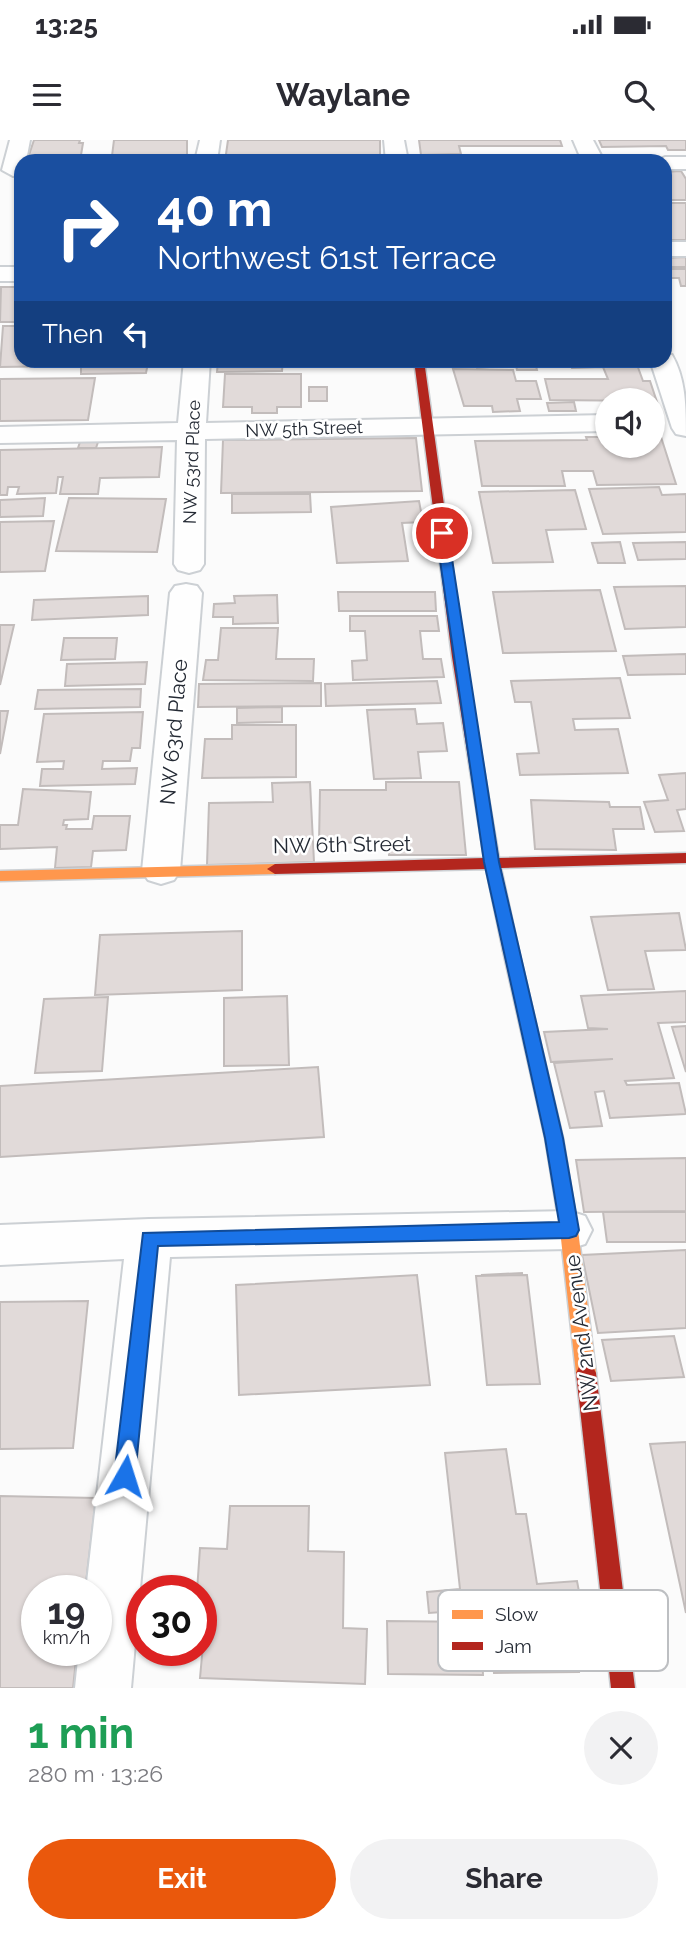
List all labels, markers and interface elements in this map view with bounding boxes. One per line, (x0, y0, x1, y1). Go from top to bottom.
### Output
text: 13:25 (35, 10, 98, 40)
icon: menu (28, 76, 66, 114)
text: Waylane (276, 76, 410, 113)
icon: search (620, 76, 658, 114)
text: 40 m (157, 180, 272, 237)
icon: right (42, 182, 133, 273)
text: Northwest 61st Terrace (157, 239, 496, 276)
icon: left (117, 315, 155, 353)
text: Then (42, 319, 103, 349)
map controls (595, 388, 665, 458)
button: sound (595, 388, 665, 458)
street label: NW 53rd Place (179, 399, 204, 524)
street label: NW 5th Street (245, 416, 363, 441)
pin (412, 503, 472, 563)
icon: arrive (423, 514, 461, 552)
street label: NW 63rd Place (155, 658, 192, 806)
street label: NW 6th Street (273, 831, 411, 858)
street label: NW 2nd Avenue (560, 1253, 604, 1413)
position arrow (88, 1439, 162, 1513)
speed limit sign: 30 (126, 1575, 217, 1666)
legend (438, 1590, 668, 1671)
text: 19 (48, 1591, 85, 1632)
text: Slow (495, 1603, 539, 1625)
text: km/h (43, 1627, 90, 1648)
text: Jam (495, 1635, 532, 1657)
text: 1 min (28, 1709, 134, 1758)
button: close (584, 1711, 658, 1785)
text: 280 m · 13:26 (28, 1760, 163, 1787)
button: Exit (28, 1839, 336, 1919)
button: Share (350, 1839, 658, 1919)

